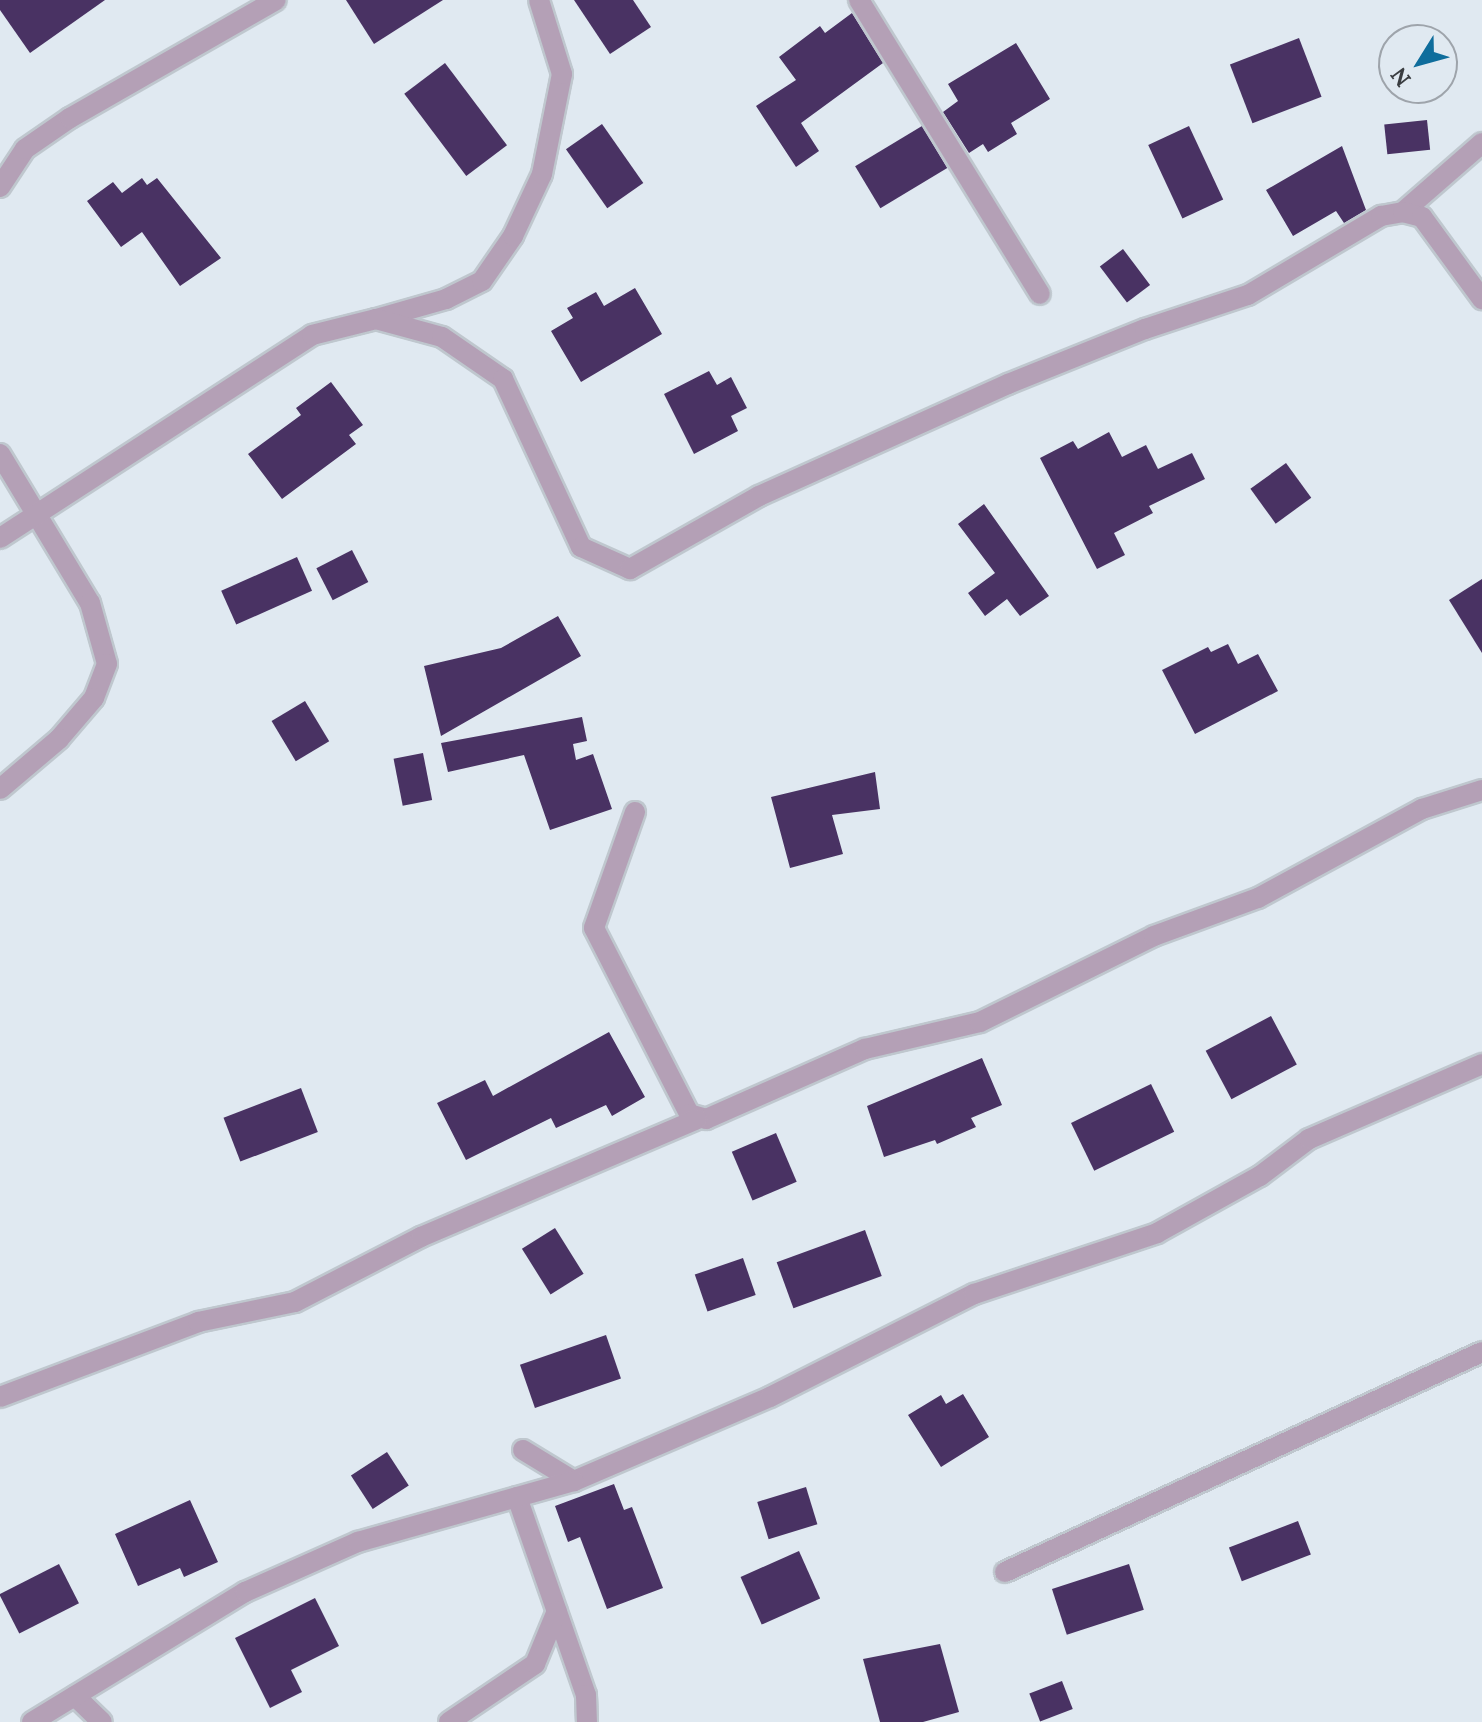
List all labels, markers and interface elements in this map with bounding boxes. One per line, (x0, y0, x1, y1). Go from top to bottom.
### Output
north arrow (1378, 24, 1458, 104)
text: N (1384, 62, 1417, 92)

